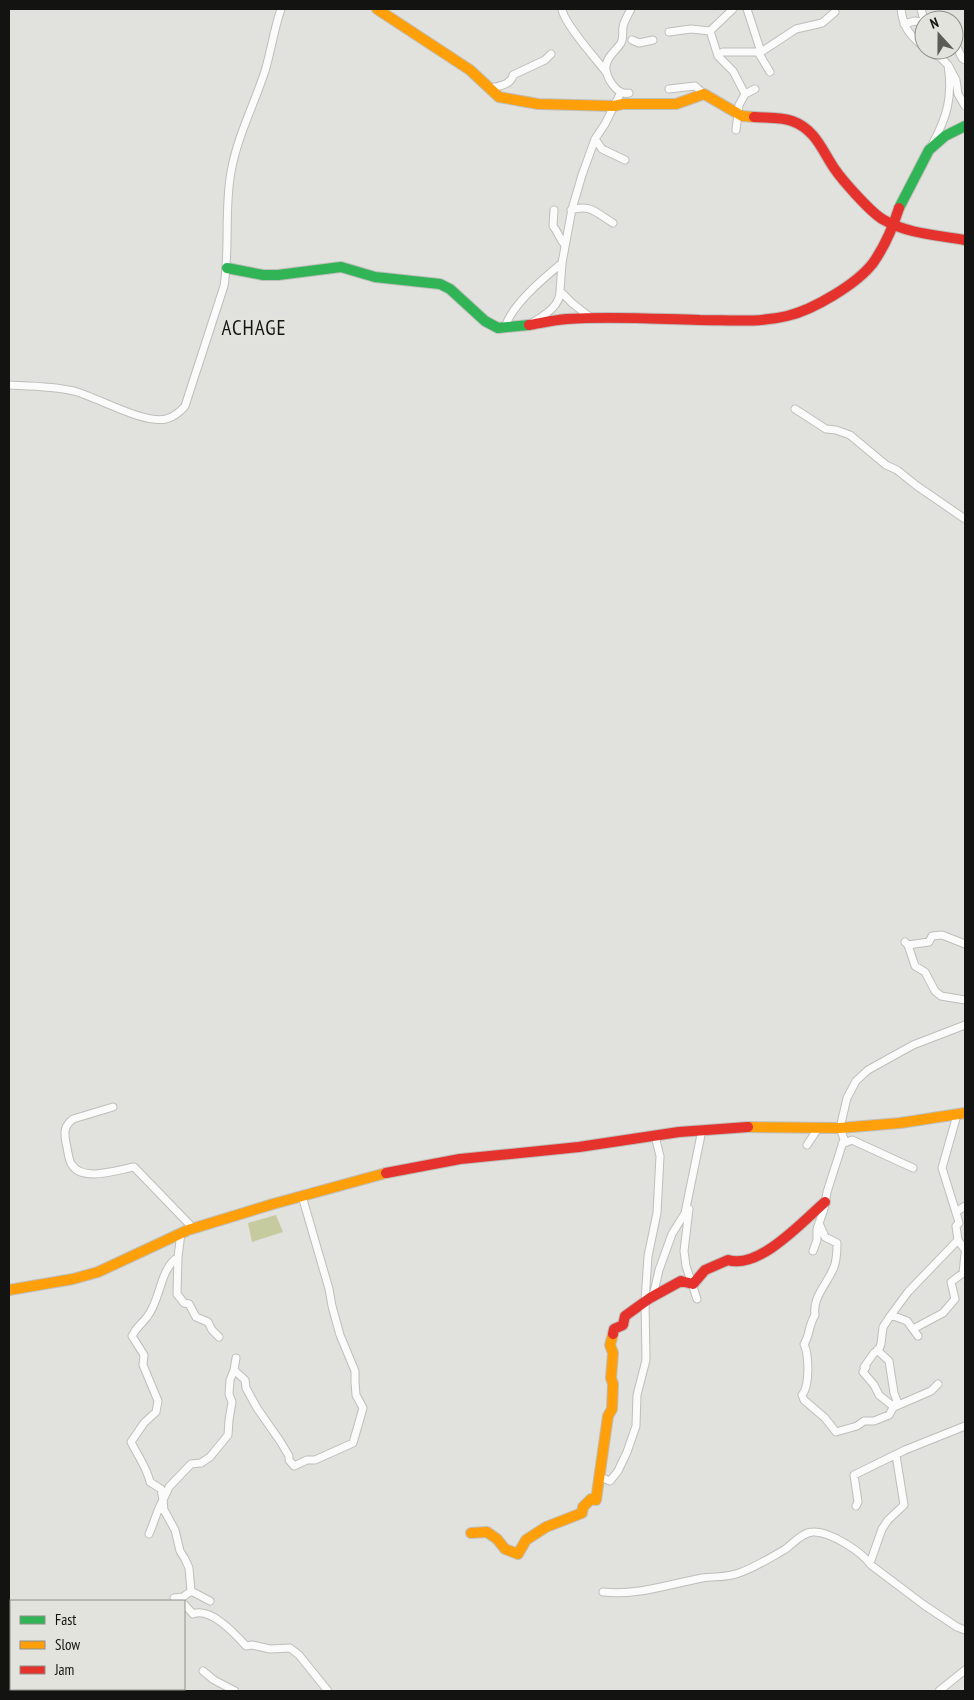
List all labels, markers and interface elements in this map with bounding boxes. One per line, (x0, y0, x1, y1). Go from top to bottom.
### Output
north arrow (914, 10, 964, 60)
text: N (928, 13, 941, 33)
district label: ACHAGE (221, 314, 287, 341)
legend (10, 1600, 185, 1690)
text: Fast (55, 1610, 76, 1629)
text: Slow (55, 1635, 80, 1654)
text: Jam (54, 1660, 74, 1679)

